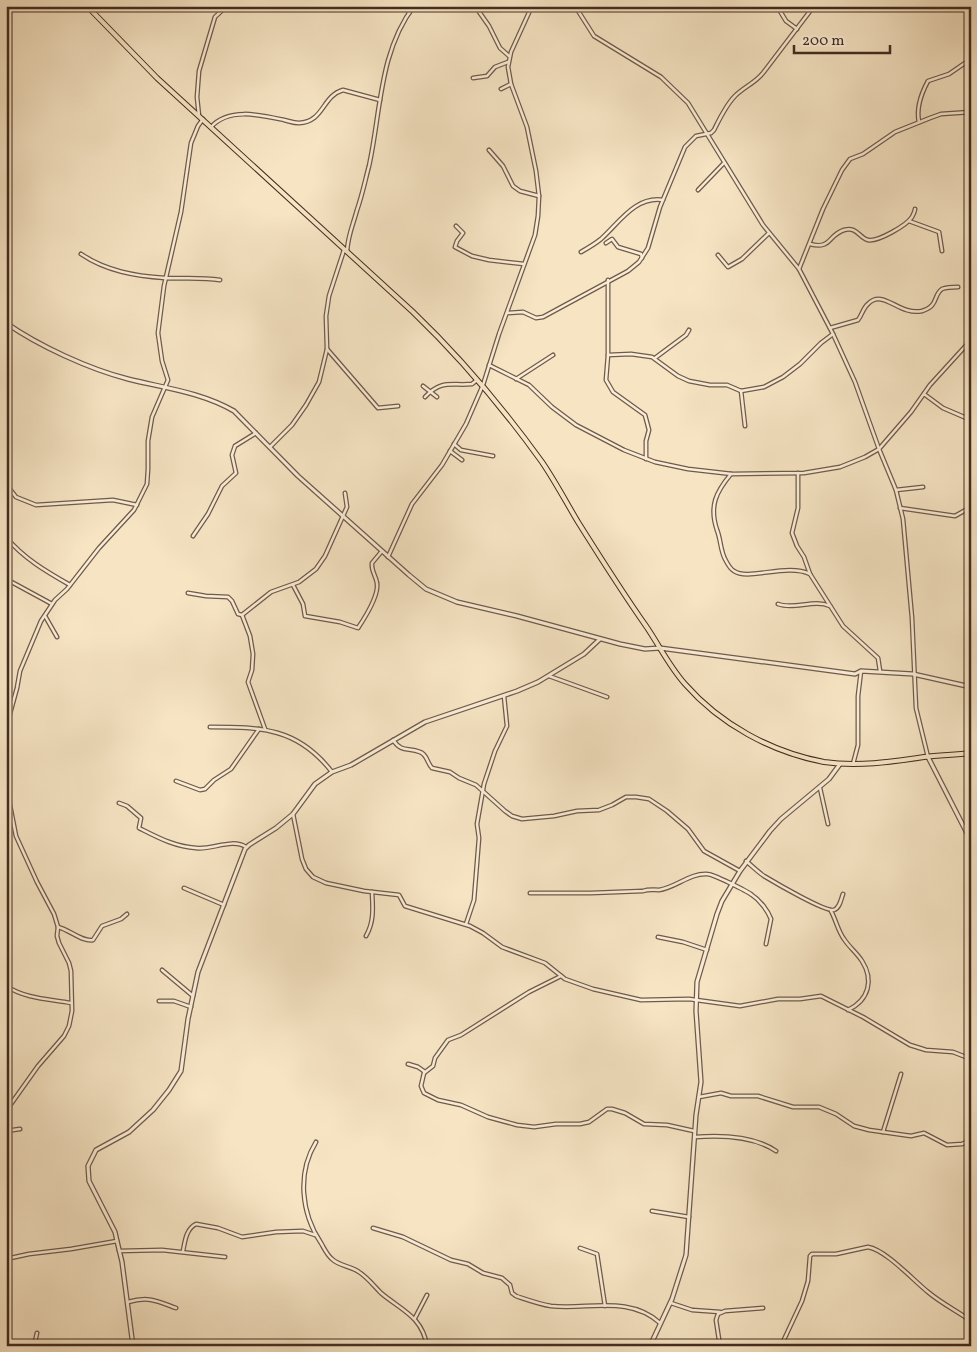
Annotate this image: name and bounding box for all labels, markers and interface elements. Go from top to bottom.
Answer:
scale bar [794,22,891,54]
text: 200 m [802,31,845,52]

